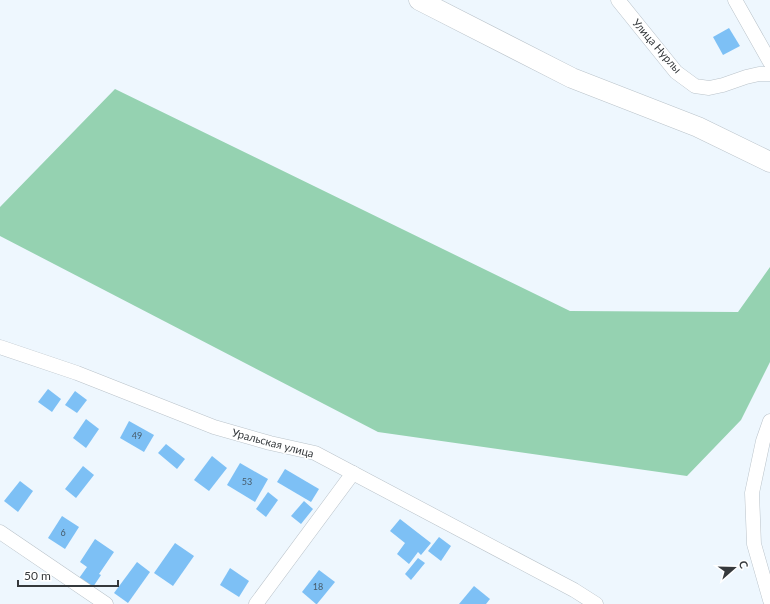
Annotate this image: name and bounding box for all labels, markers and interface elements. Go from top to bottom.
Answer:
street label: Улица Нурлы [630,16,684,75]
street label: Уральская улица [231,425,315,460]
house number: 49 [132,430,142,441]
house number: 53 [242,476,252,487]
house number: 6 [60,527,66,538]
north arrow [714,548,754,588]
text: С [737,559,751,571]
scale bar [18,562,118,588]
text: 50 m [24,568,51,583]
house number: 18 [313,581,323,592]

